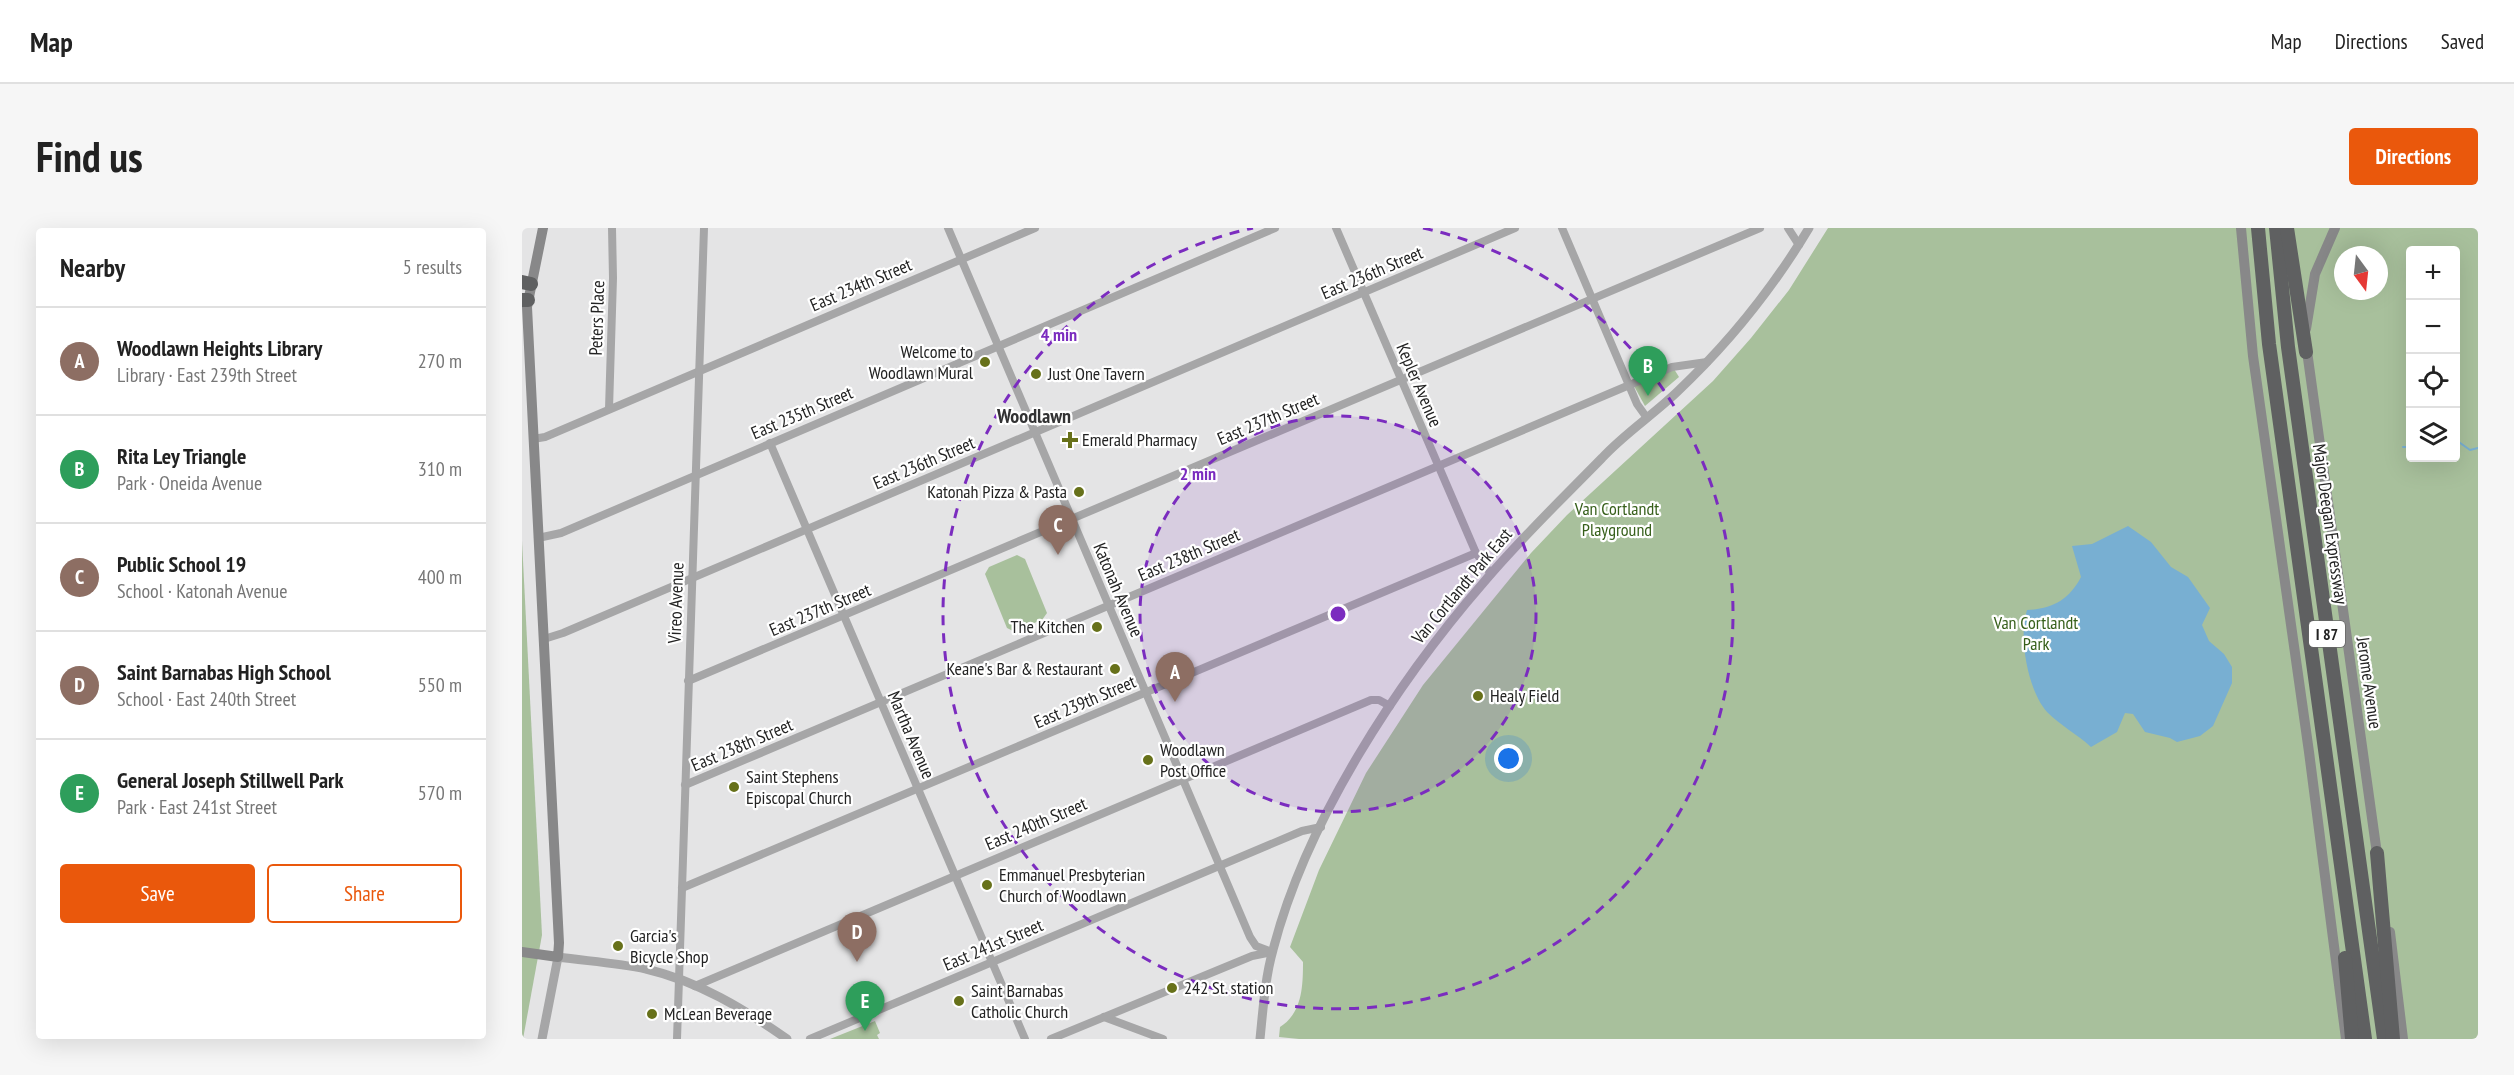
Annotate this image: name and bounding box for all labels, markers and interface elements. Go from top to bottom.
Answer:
text: Map [30,23,73,60]
text: Map [2271,28,2302,55]
text: Directions [2335,28,2408,55]
text: Saved [2441,28,2484,55]
button: Directions [2349,128,2478,185]
text: Find us [36,129,143,184]
street label: East 236th Street [1318,241,1426,304]
north arrow [2334,246,2388,300]
map controls [2406,246,2460,462]
button: + [2406,246,2460,300]
text: Nearby [60,251,125,284]
street label: East 234th Street [807,253,915,316]
text: 5 results [403,254,462,280]
street label: Peters Place [584,280,609,356]
button: − [2406,300,2460,354]
text: 4 min [1041,323,1077,346]
text: Woodlawn Heights Library [117,334,322,362]
street label: Kepler Avenue [1392,339,1447,430]
place label: Welcome to Woodlawn Mural [869,340,974,384]
pin: B [1628,346,1668,396]
text: A [74,348,85,374]
text: 270 m [418,348,462,374]
button: locate [2406,354,2460,408]
marker: Welcome to Woodlawn Mural [978,355,992,369]
text: Library · East 239th Street [117,362,297,388]
place label: Just One Tavern [1047,362,1145,385]
marker: Just One Tavern [1029,367,1043,381]
street label: East 235th Street [748,381,856,444]
street label: East 237th Street [1214,387,1322,450]
district label: Woodlawn [996,403,1071,429]
button: layers [2406,408,2460,462]
place label: Emerald Pharmacy [1082,428,1197,451]
street label: East 236th Street [870,431,978,494]
marker: Emerald Pharmacy [1063,433,1077,447]
text: Rita Ley Triangle [117,442,246,470]
street label: Major Deegan Expressway [2308,442,2353,606]
text: B [75,456,84,482]
text: 310 m [418,456,462,482]
text: 2 min [1180,462,1216,485]
text: Park · Oneida Avenue [117,470,262,496]
place label: Katonah Pizza & Pasta [927,480,1067,503]
marker: Katonah Pizza & Pasta [1072,485,1086,499]
park label: Van Cortlandt Playground [1574,497,1659,541]
pin: C [1038,506,1078,555]
street label: East 238th Street [1135,523,1243,586]
street label: Van Cortlandt Park East [1406,523,1517,649]
street label: Katonah Avenue [1088,539,1149,640]
text: Public School 19 [117,550,246,578]
street label: Vireo Avenue [663,562,688,645]
text: C [75,564,84,590]
text: 400 m [418,564,462,590]
text: School · Katonah Avenue [117,578,287,604]
street label: East 237th Street [766,578,874,641]
centre of rings [1328,604,1348,624]
park label: Van Cortlandt Park [1993,611,2078,655]
place label: The Kitchen [1011,615,1085,638]
marker: The Kitchen [1090,620,1104,634]
road number: I 87 [2309,621,2345,647]
street label: Jerome Avenue [2352,635,2387,730]
pin: A [1156,652,1194,702]
place label: Keane's Bar & Restaurant [946,657,1103,680]
text: Saint Barnabas High School [117,658,331,686]
marker: Keane's Bar & Restaurant [1108,662,1122,676]
street label: East 239th Street [1031,670,1139,733]
text: D [74,672,85,698]
text: 550 m [418,672,462,698]
place label: Healy Field [1490,684,1559,707]
text: School · East 240th Street [117,686,296,712]
street label: Martha Avenue [883,688,940,782]
marker: Healy Field [1471,689,1485,703]
street label: East 238th Street [688,713,796,776]
place label: Woodlawn Post Office [1160,738,1226,782]
your location [1494,744,1523,773]
marker: Woodlawn Post Office [1141,753,1155,767]
place label: Saint Stephens Episcopal Church [746,765,852,809]
text: General Joseph Stillwell Park [117,766,344,794]
text: E [75,780,84,806]
text: 570 m [418,780,462,806]
marker: Saint Stephens Episcopal Church [727,780,741,794]
street label: East 240th Street [982,792,1090,855]
text: Park · East 241st Street [117,794,277,820]
place label: Emmanuel Presbyterian Church of Woodlawn [999,863,1145,907]
button: Save [60,864,255,923]
button: Share [267,864,462,923]
marker: Emmanuel Presbyterian Church of Woodlawn [980,878,994,892]
pin: D [838,912,876,962]
street label: East 241st Street [939,913,1046,976]
place label: Garcia's Bicycle Shop [630,924,709,968]
marker: Garcia's Bicycle Shop [611,939,625,953]
place label: 242 St. station [1184,976,1273,999]
place label: Saint Barnabas Catholic Church [971,979,1068,1023]
marker: 242 St. station [1165,981,1179,995]
pin: E [846,982,884,1031]
marker: Saint Barnabas Catholic Church [952,994,966,1008]
place label: McLean Beverage [664,1002,772,1025]
marker: McLean Beverage [645,1007,659,1021]

